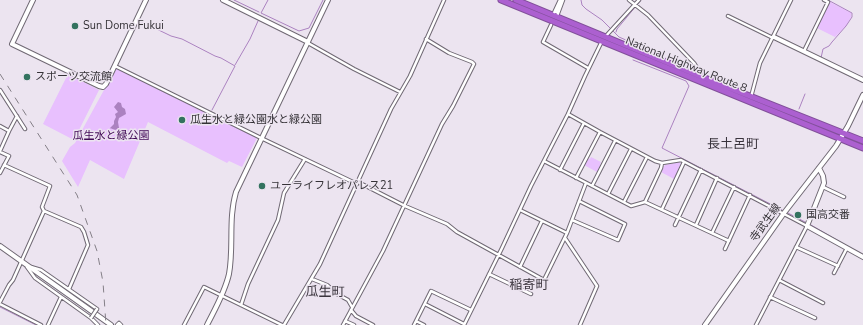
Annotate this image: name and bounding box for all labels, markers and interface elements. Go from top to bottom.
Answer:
place label: Sun Dome Fukui [83,19,164,33]
marker: Sun Dome Fukui [70,21,80,31]
street label: National Highway Route 8 [623,34,749,96]
place label: スポーツ交流館 [35,70,112,84]
marker: スポーツ交流館 [22,72,32,82]
place label: 瓜生水と緑公園水と緑公園 [190,113,322,127]
marker: 瓜生水と緑公園水と緑公園 [177,115,187,125]
park label: 瓜生水と緑公園 [73,129,149,143]
district label: 長土呂町 [707,137,759,153]
place label: ユーライフレオパレス21 [270,179,393,193]
marker: ユーライフレオパレス21 [257,181,267,191]
street label: 寺武生線 [748,201,784,245]
place label: 国高交番 [806,208,850,222]
marker: 国高交番 [793,210,803,220]
district label: 稲寄町 [510,278,548,294]
district label: 瓜生町 [306,285,344,301]

